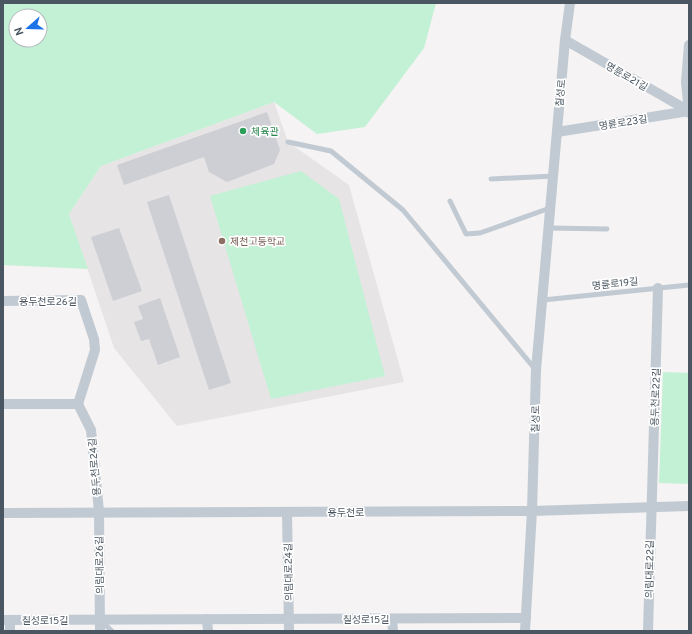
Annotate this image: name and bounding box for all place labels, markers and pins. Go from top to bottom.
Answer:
marker: 체육관 [238,126,248,136]
place label: 체육관 [251,126,279,139]
marker: 제천고등학교 [217,236,227,246]
place label: 제천고등학교 [230,236,285,249]

